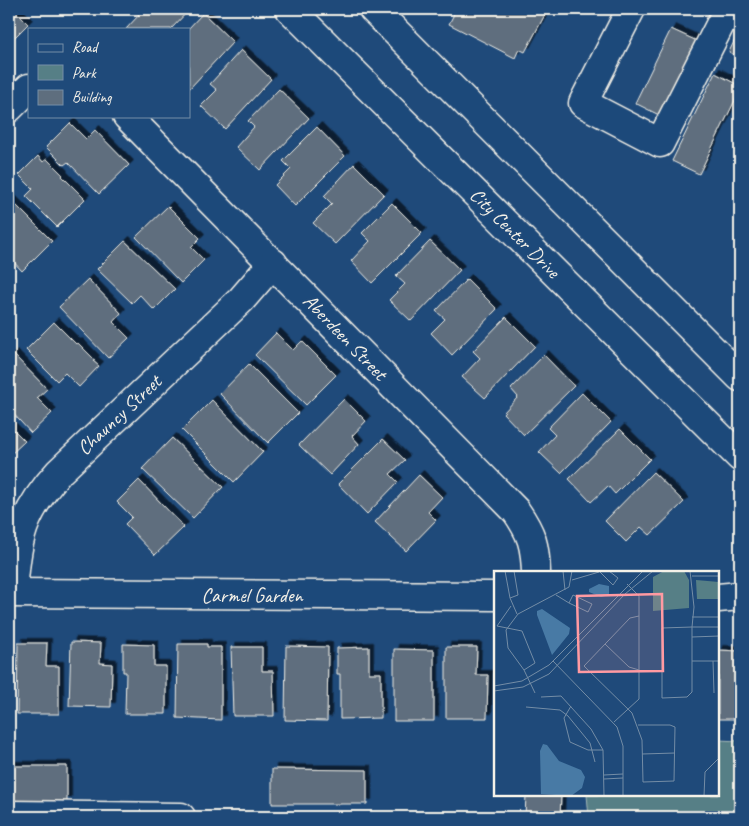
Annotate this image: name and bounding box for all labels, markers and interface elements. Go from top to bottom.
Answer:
legend [28,28,190,118]
text: Road [72,38,99,57]
text: Park [72,64,97,83]
text: Building [72,88,112,107]
street label: City Center Drive [465,183,566,284]
street label: Aberdeen Street [298,289,394,387]
street label: Chauncy Street [72,368,168,460]
inset map [494,571,719,796]
street label: Carmel Garden [202,583,303,608]

